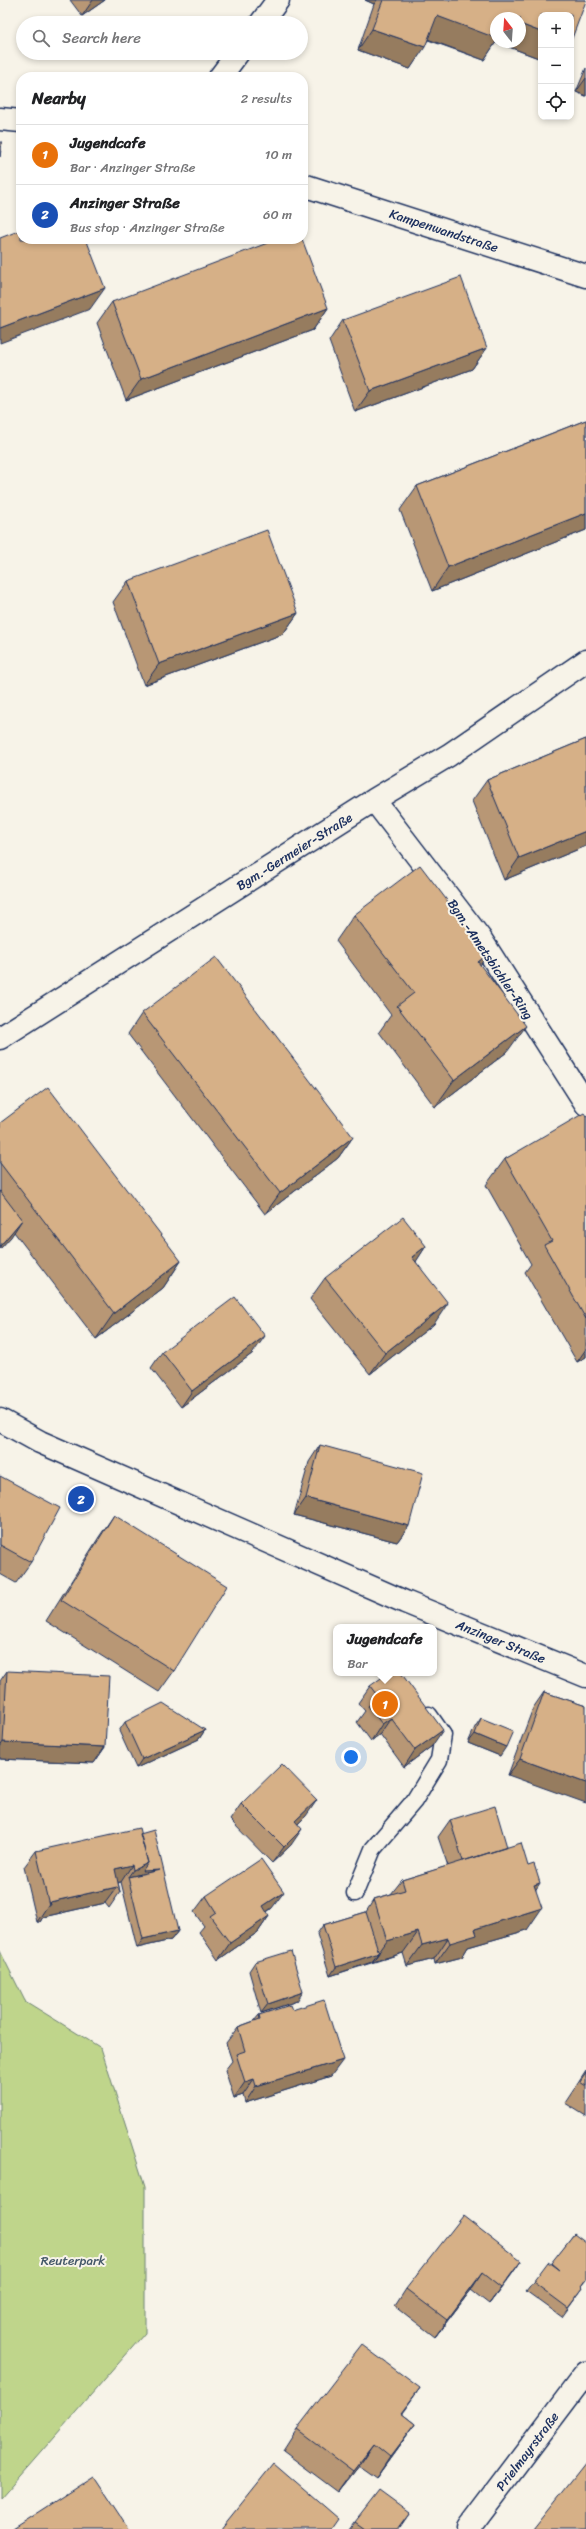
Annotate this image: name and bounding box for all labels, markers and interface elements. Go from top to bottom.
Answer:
north arrow [490,12,526,48]
map controls [538,12,574,120]
button: + [538,12,574,48]
search box [16,16,308,60]
text: Search here [62,25,141,51]
icon: search [30,27,52,49]
button: − [538,48,574,84]
text: Nearby [32,83,86,113]
button: locate [538,84,574,120]
text: 2 results [241,87,292,110]
text: Jugendcafe [70,130,146,156]
text: 1 [42,143,48,166]
text: 10 m [265,143,292,166]
text: Bar · Anzinger Straße [70,156,196,179]
text: Anzinger Straße [70,190,180,216]
street label: Kampenwandstraße [386,202,502,259]
text: 2 [41,203,49,226]
text: 60 m [263,203,292,226]
text: Bus stop · Anzinger Straße [70,216,225,239]
street label: Bgm.-Germeier-Straße [232,806,357,897]
street label: Bgm.-Ametsbichler-Ring [441,894,540,1025]
pin: 2 [68,1484,94,1514]
street label: Anzinger Straße [451,1613,550,1670]
popup [333,1624,437,1676]
text: Jugendcafe [347,1626,423,1652]
text: Bar [347,1652,367,1675]
pin: 1 [372,1689,398,1719]
your location [341,1747,361,1767]
park label: Reuterpark [41,2249,105,2272]
street label: Prielmayrstraße [490,2406,565,2496]

